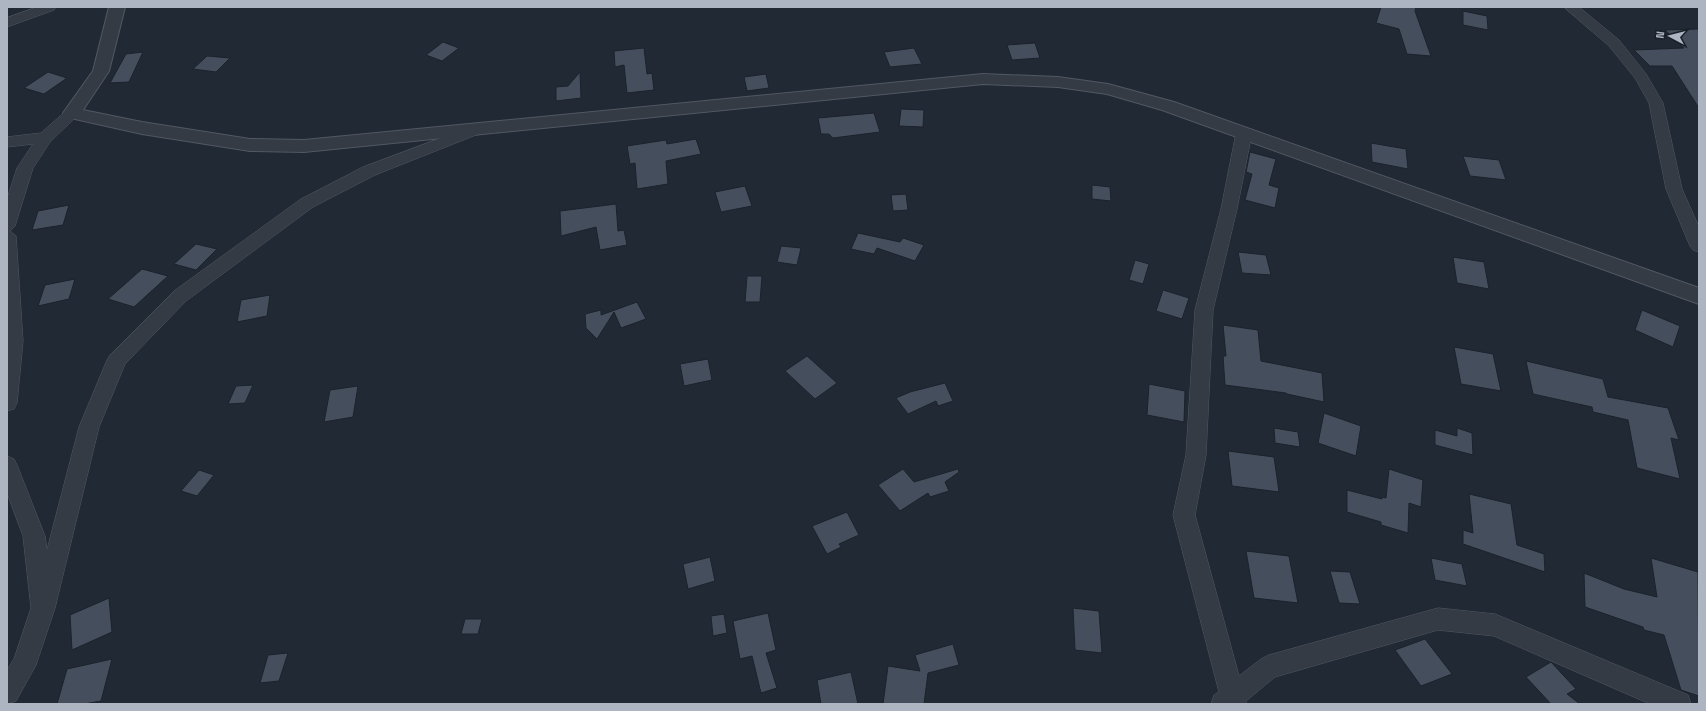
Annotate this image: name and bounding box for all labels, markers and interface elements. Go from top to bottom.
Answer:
north arrow [1650,16,1690,56]
text: N [1653,30,1667,39]

